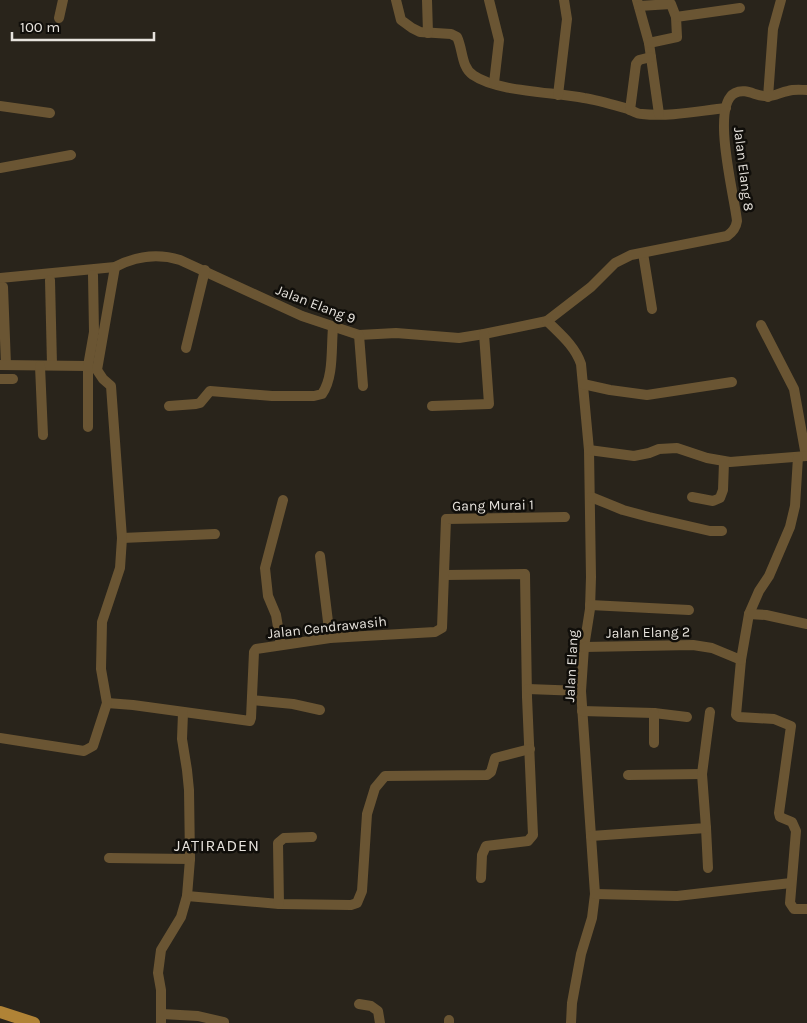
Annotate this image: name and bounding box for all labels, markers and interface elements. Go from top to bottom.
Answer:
scale bar [12,10,155,42]
text: 100 m [20,18,60,36]
street label: Jalan Elang 8 [730,126,757,212]
street label: Jalan Elang 9 [274,281,358,327]
street label: Gang Murai 1 [452,496,534,515]
street label: Jalan Cendrawasih [267,613,388,642]
street label: Jalan Elang 2 [606,623,690,642]
street label: Jalan Elang [561,629,582,703]
district label: JATIRADEN [174,836,260,855]

